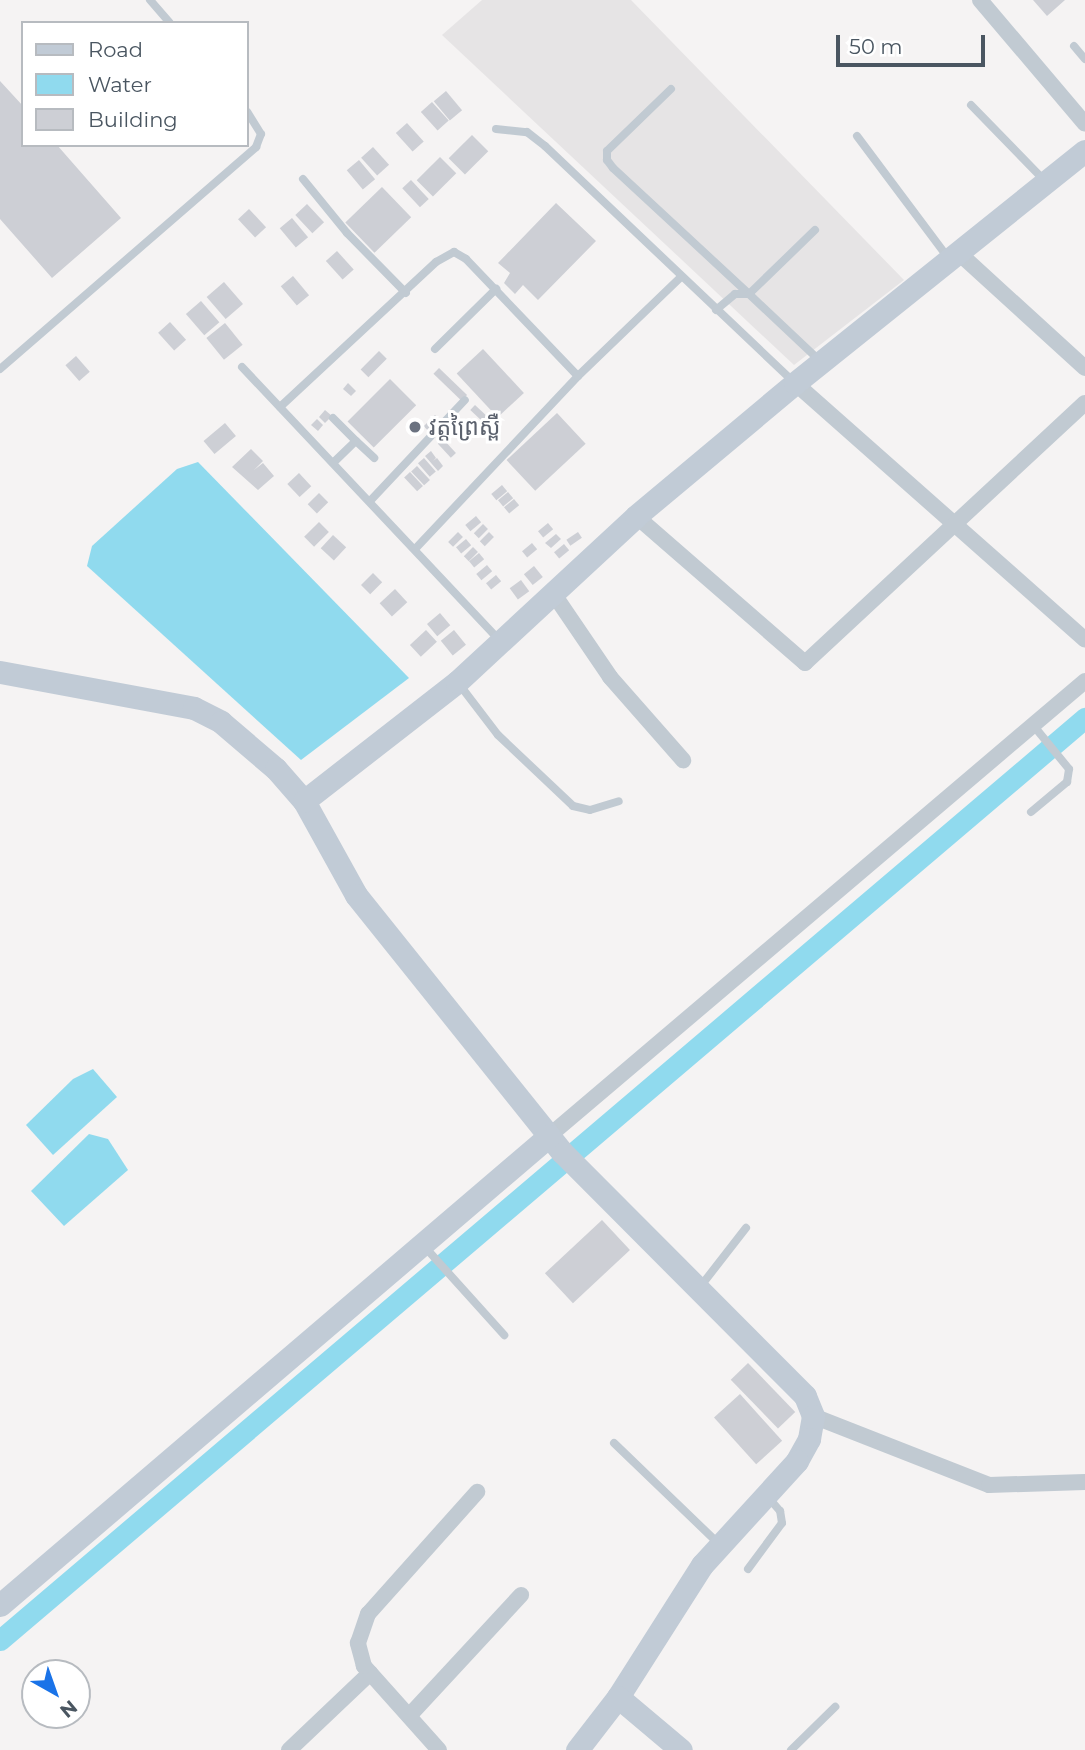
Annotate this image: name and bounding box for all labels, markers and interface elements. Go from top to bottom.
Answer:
legend [21,21,248,147]
scale bar [840,21,989,65]
text: 50 m [849,34,903,59]
text: Road [88,37,143,62]
text: Water [88,72,152,97]
text: Building [88,107,178,132]
place label: វត្តព្រៃស្ពឺ [429,413,500,441]
marker: វត្តព្រៃស្ពឺ [407,419,423,435]
north arrow [21,1659,91,1729]
text: N [55,1695,82,1723]

